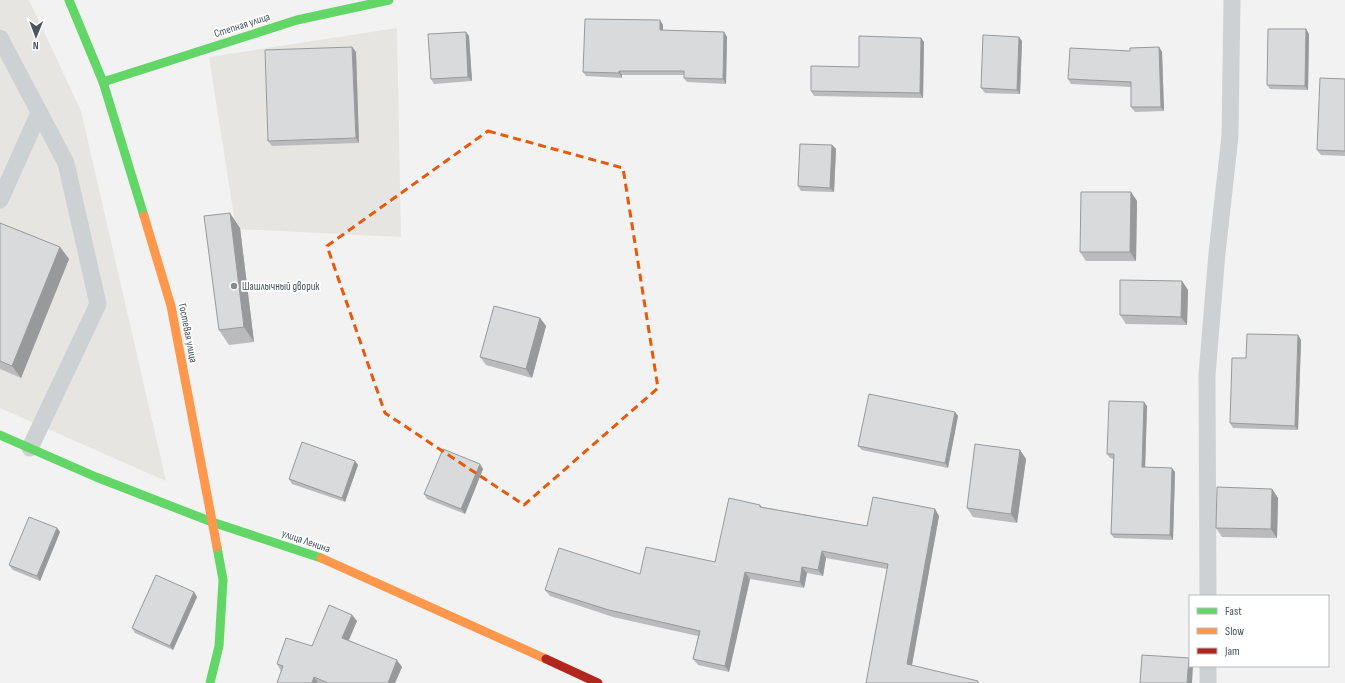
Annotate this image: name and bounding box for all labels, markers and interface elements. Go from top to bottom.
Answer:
street label: Степная улица [212,10,272,40]
north arrow [16,16,56,56]
text: N [33,39,39,52]
place label: Шашлычный дворик [242,280,320,293]
marker: Шашлычный дворик [229,281,239,291]
street label: Гостевая улица [176,302,200,364]
street label: улица Ленина [280,527,332,555]
legend [1189,595,1329,667]
text: Fast [1225,604,1242,619]
text: Slow [1225,624,1244,639]
text: Jam [1224,644,1240,659]

